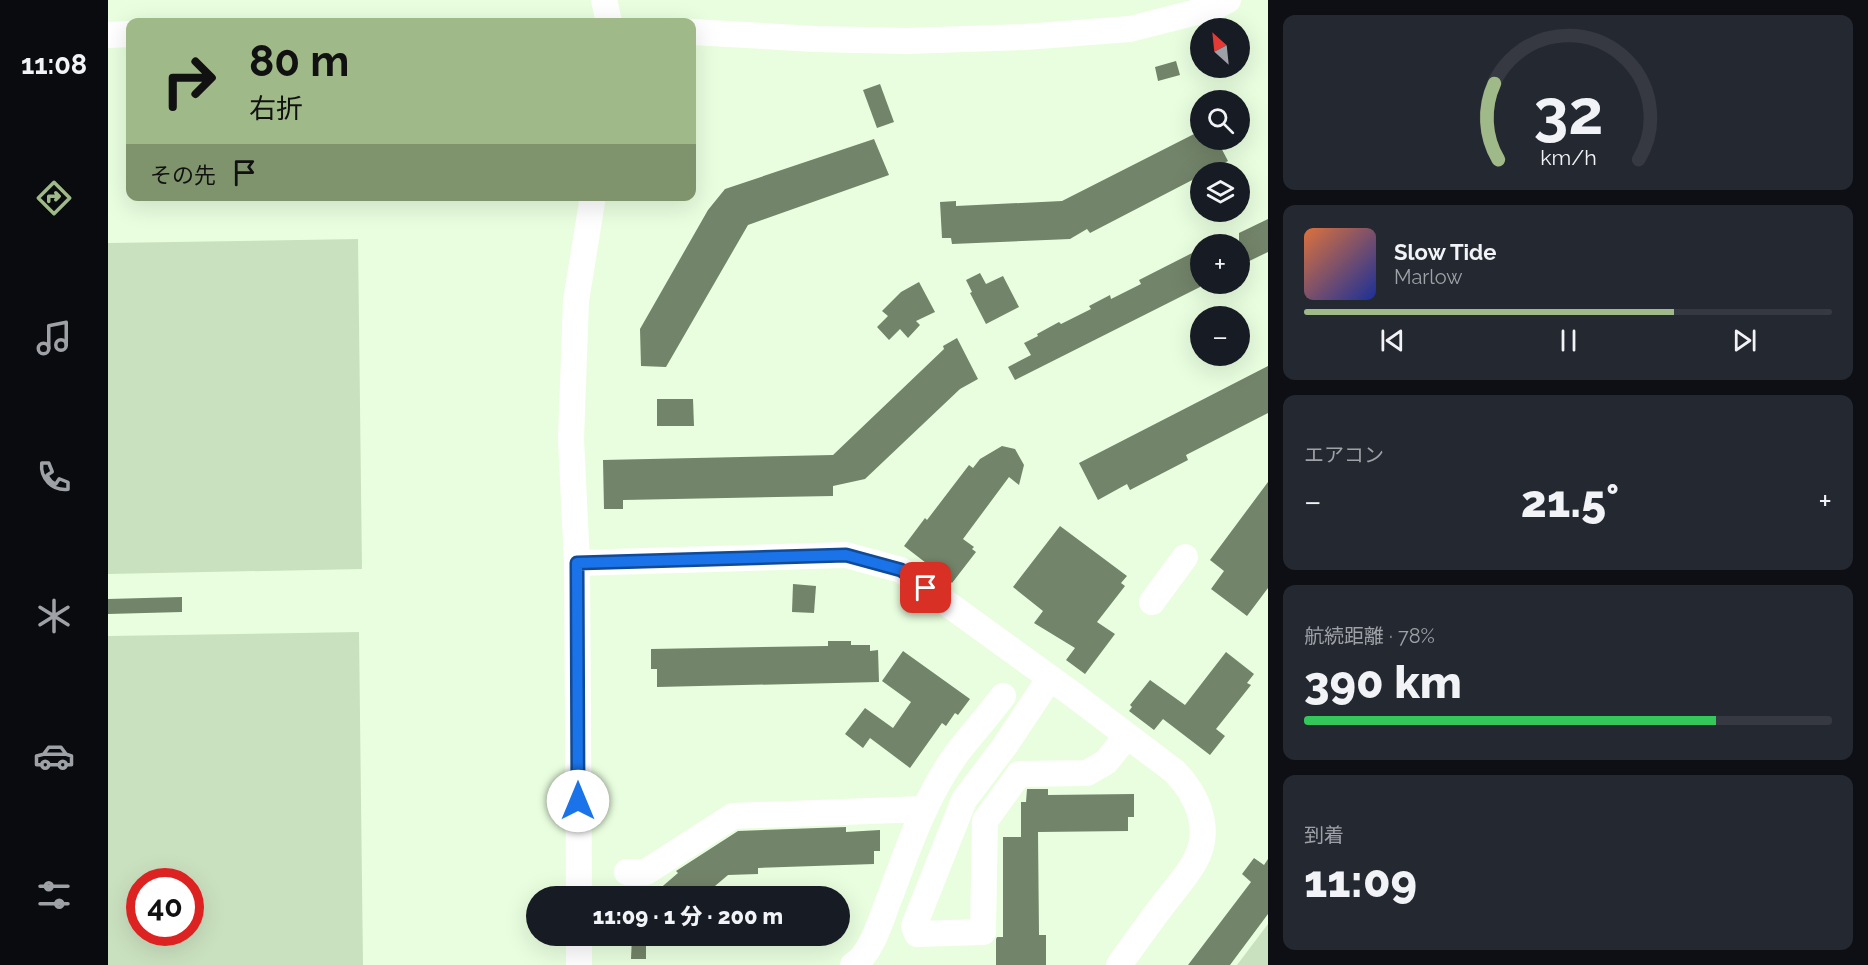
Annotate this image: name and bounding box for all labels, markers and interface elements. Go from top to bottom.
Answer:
north arrow [1190,18,1250,78]
map controls [1190,18,1250,366]
text: 80 m [249,37,349,86]
icon: right [150,42,228,120]
text: 11:08 [21,49,87,80]
text: 32 [1533,75,1603,149]
button: search [1190,90,1250,150]
text: 右折 [249,93,303,124]
text: km/h [1540,145,1596,170]
icon: arrive [228,156,261,189]
text: その先 [150,162,216,188]
button: layers [1190,162,1250,222]
icon: directions [33,177,75,219]
button: + [1190,234,1250,294]
text: Slow Tide [1394,239,1496,265]
text: Marlow [1394,265,1463,289]
button: − [1190,306,1250,366]
icon: music [33,317,75,359]
icon: previous [1376,324,1409,357]
icon: pause [1552,324,1585,357]
icon: next [1728,324,1761,357]
text: エアコン [1304,443,1384,467]
icon: phone [33,456,75,498]
text: 21.5° [1521,475,1619,528]
text: − [1304,482,1322,521]
text: + [1818,482,1832,521]
pin [900,562,951,613]
icon: arrive [909,571,942,604]
icon: climate [33,595,75,637]
text: 航続距離 · 78% [1304,624,1435,648]
text: 390 km [1304,656,1462,709]
icon: car [33,735,75,777]
position arrow [546,769,610,833]
text: 到着 [1304,823,1344,847]
text: 11:09 [1304,855,1417,908]
speed limit sign: 40 [126,868,204,946]
icon: filters [33,874,75,916]
text: 11:09 · 1 分 · 200 m [593,903,783,929]

